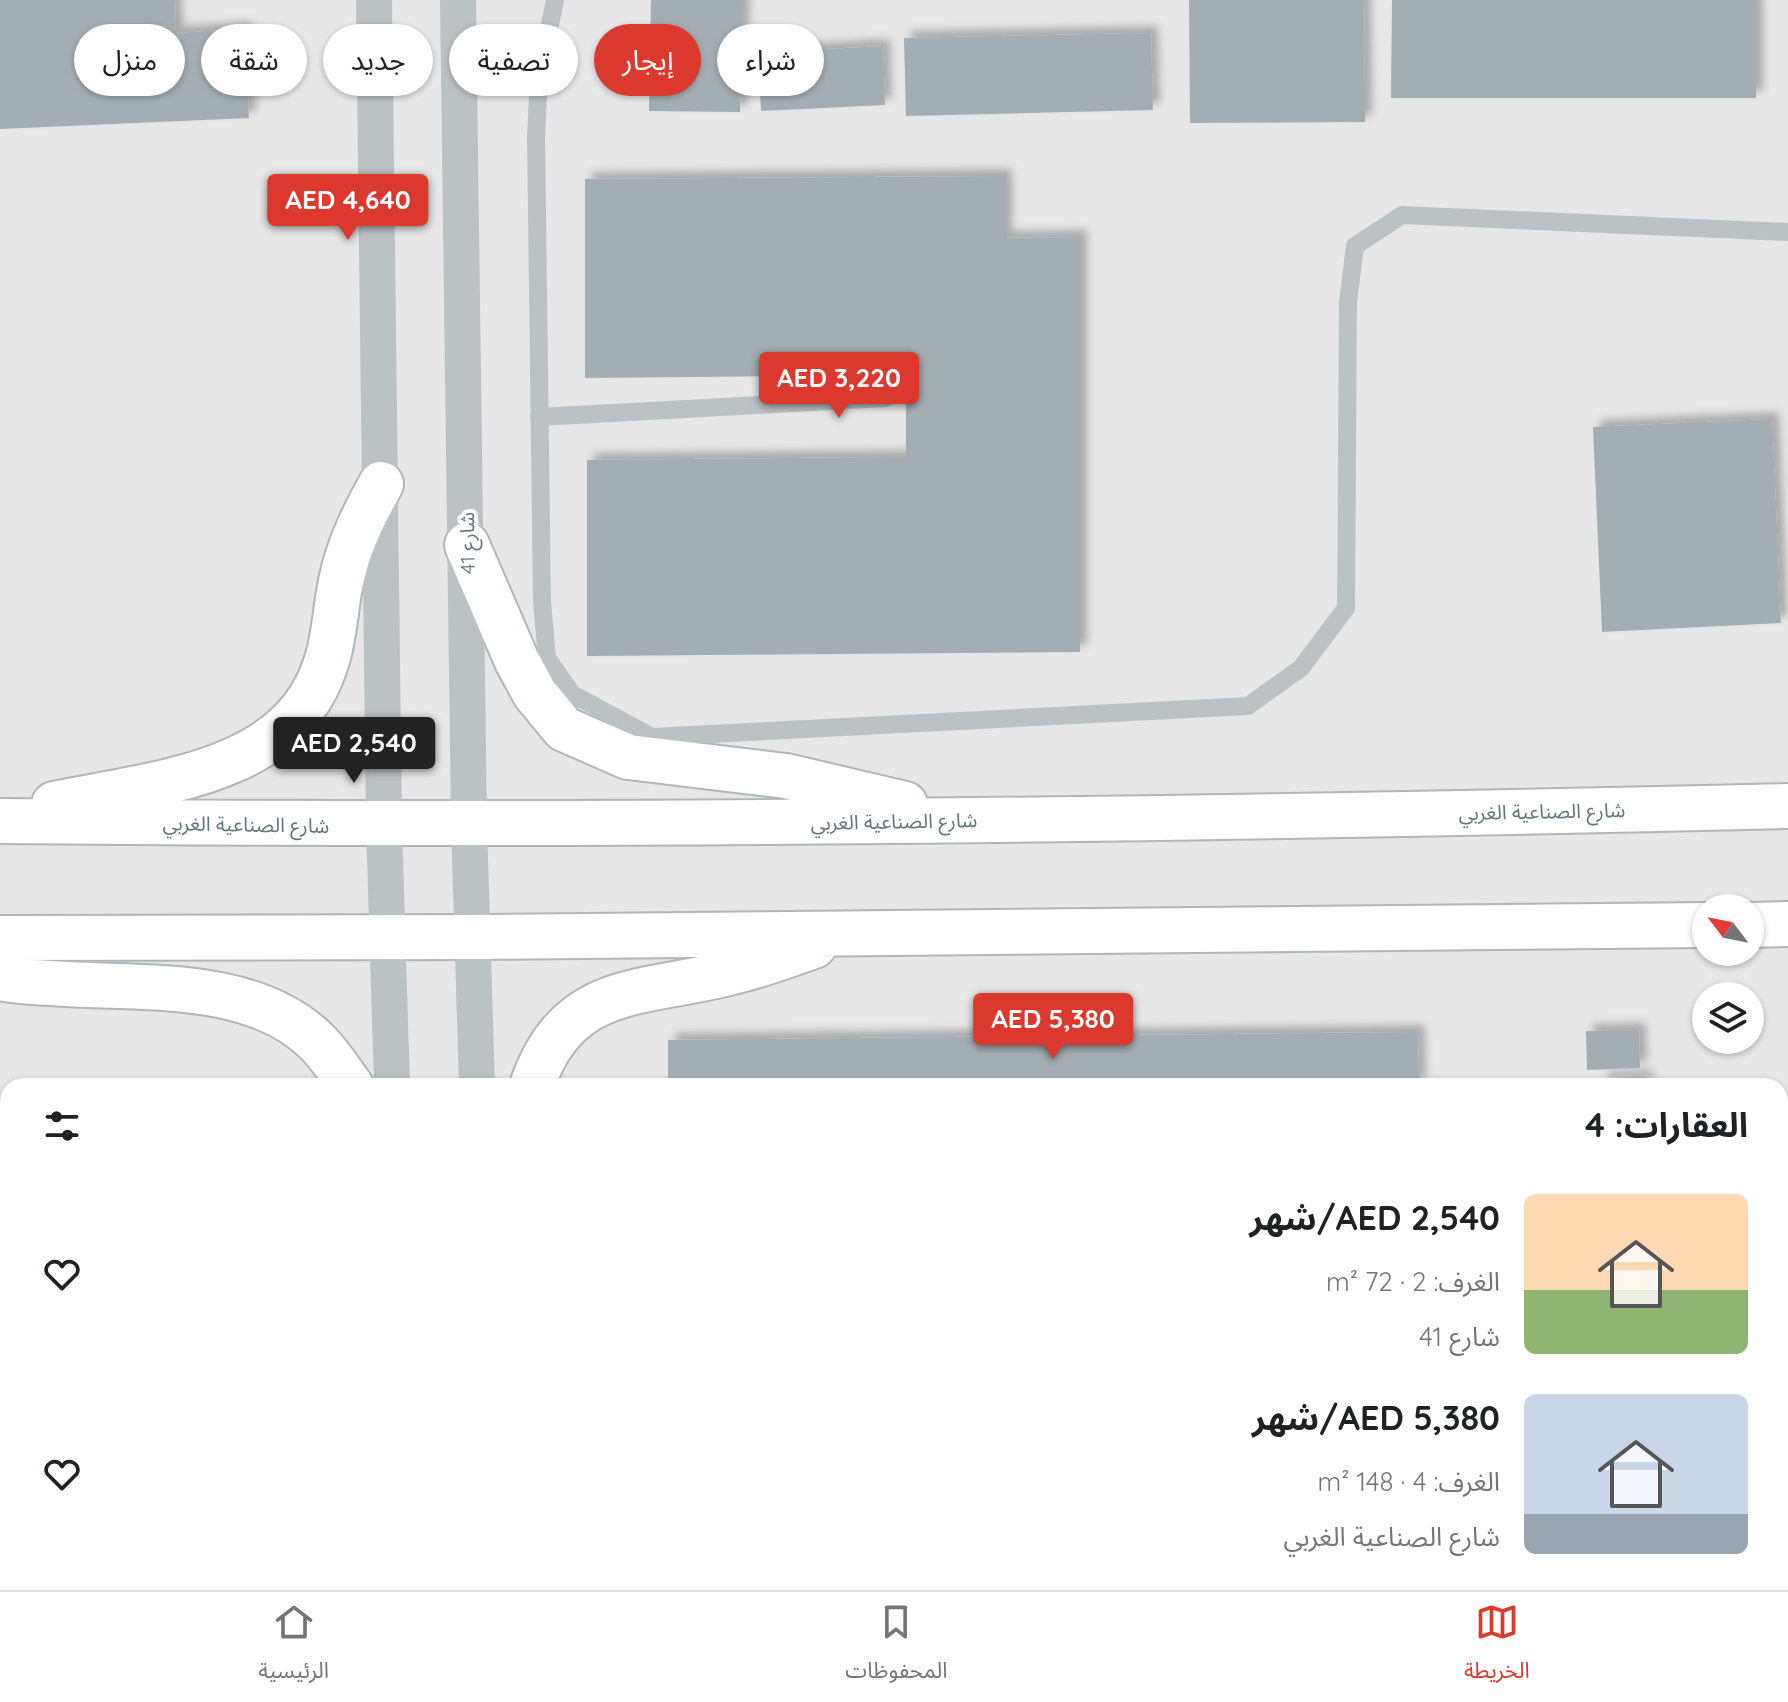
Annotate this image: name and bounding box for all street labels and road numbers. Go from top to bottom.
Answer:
street label: شارع 41 [454,512,483,574]
street label: شارع الصناعية الغربي [1459,797,1626,829]
street label: شارع الصناعية الغربي [811,807,978,839]
street label: شارع الصناعية الغربي [162,810,329,842]

